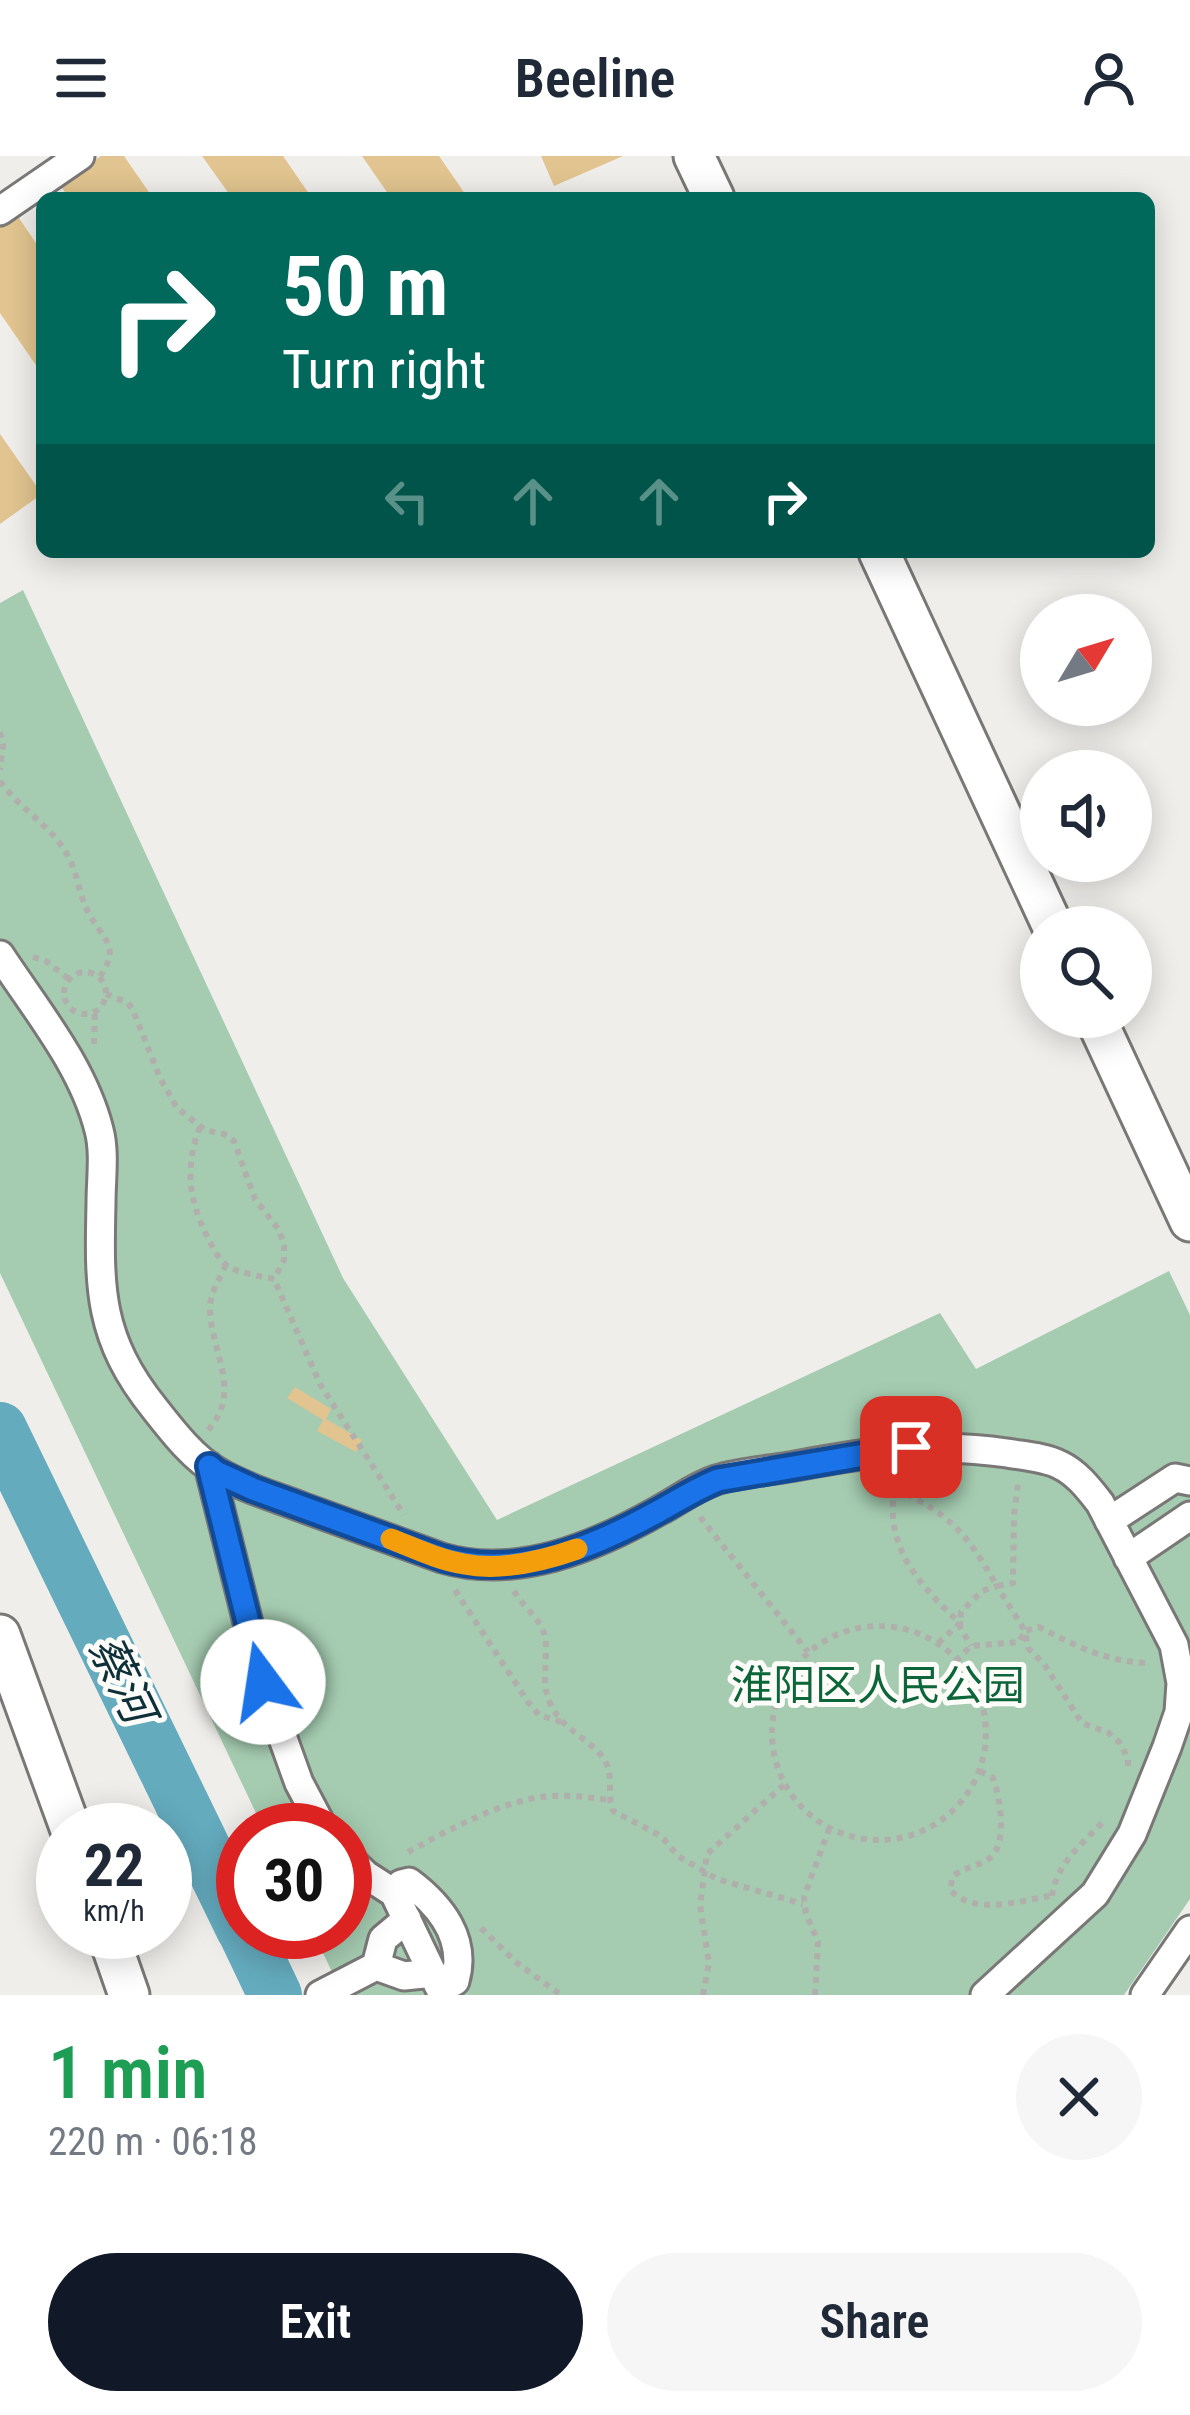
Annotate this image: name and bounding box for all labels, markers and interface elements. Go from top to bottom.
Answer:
icon: menu [48,45,114,111]
icon: person [1076,45,1142,111]
text: Beeline [515,47,675,110]
text: 50 m [282,237,449,336]
icon: right [84,240,240,396]
text: Turn right [282,338,486,401]
icon: left [374,468,440,534]
icon: ahead [500,468,566,534]
icon: ahead [626,468,692,534]
icon: right [752,468,818,534]
north arrow [1020,594,1152,726]
map controls [1020,594,1152,1038]
button: sound [1020,750,1152,882]
button: search [1020,906,1152,1038]
pin [860,1396,962,1498]
icon: arrive [878,1414,944,1480]
position arrow [200,1619,326,1745]
water label: 蔡河 [78,1627,169,1738]
park label: 淮阳区人民公园 [731,1661,1025,1710]
speed limit sign: 30 [216,1803,372,1959]
text: 22 [84,1830,144,1901]
text: km/h [83,1893,145,1928]
text: 1 min [48,2031,207,2116]
button: close [1016,2034,1142,2160]
text: 220 m · 06:18 [48,2119,258,2165]
button: Exit [48,2253,583,2391]
button: Share [607,2253,1142,2391]

